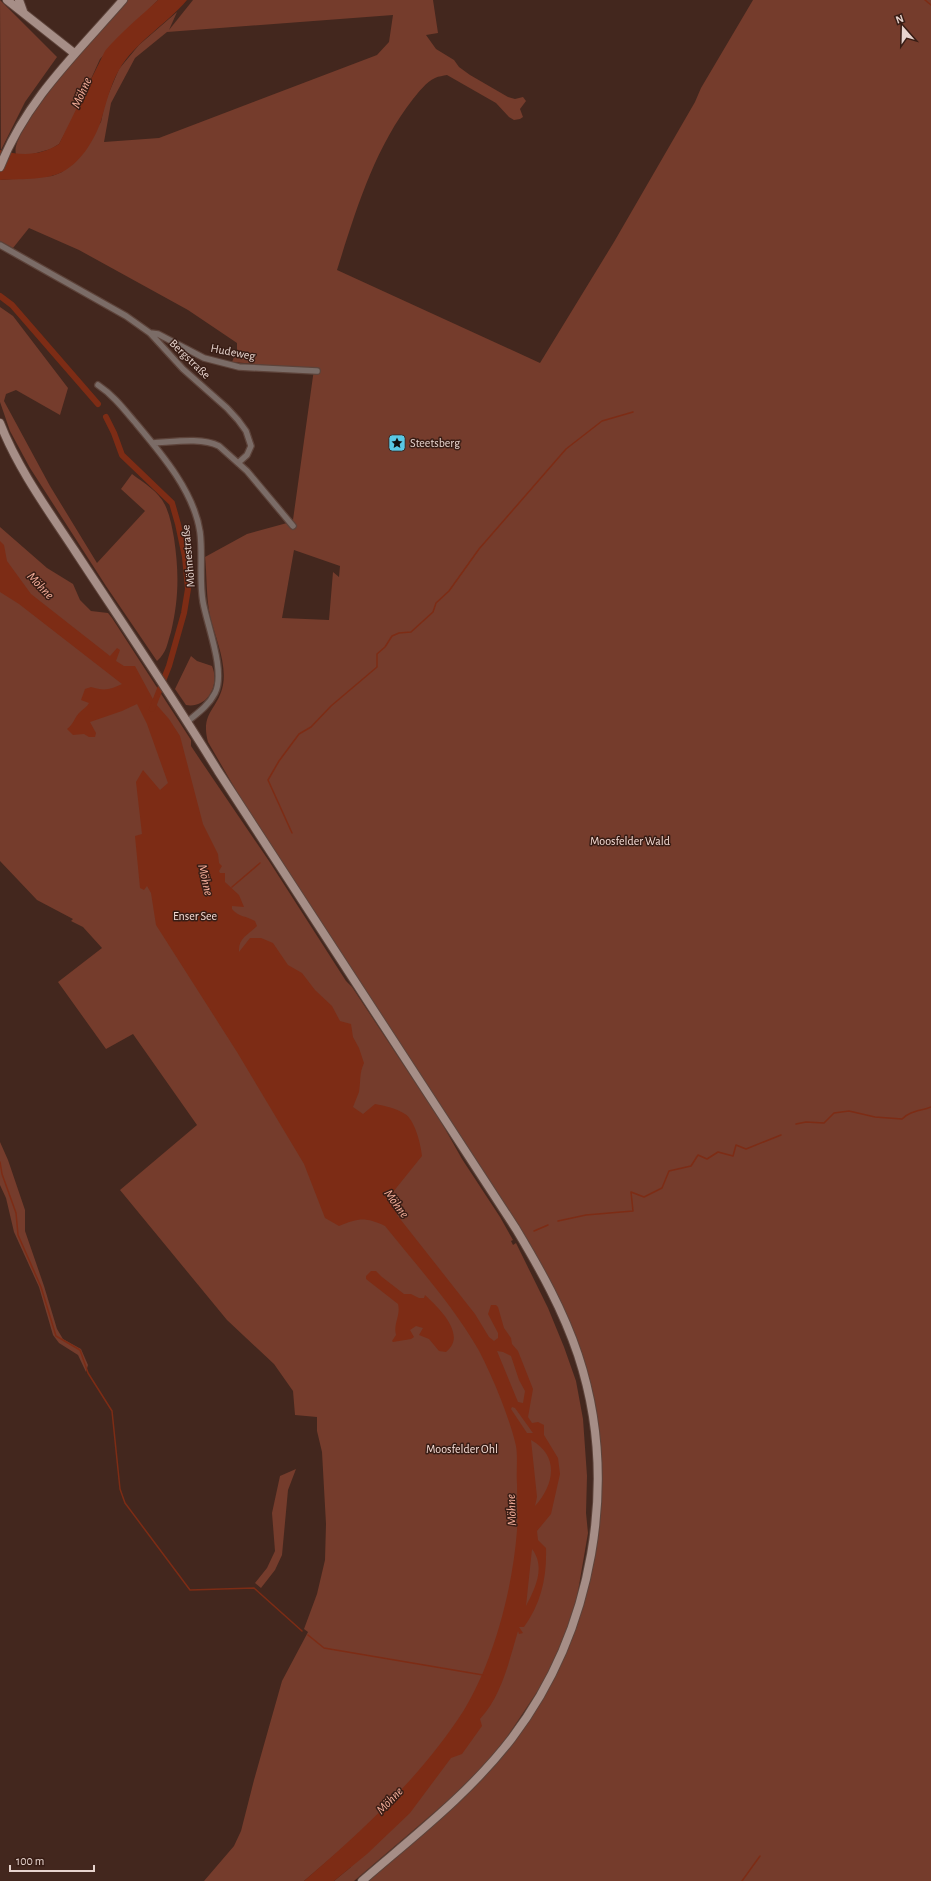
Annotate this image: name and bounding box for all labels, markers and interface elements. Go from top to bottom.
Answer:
north arrow [883,8,923,48]
text: N [894,13,905,26]
water label: Möhne [70,76,94,110]
street label: Bergstraße [167,337,213,381]
street label: Hudeweg [210,342,256,362]
place icon: Steetsberg [387,433,407,453]
place label: Steetsberg [410,437,460,449]
street label: Möhnestraße [179,524,197,588]
water label: Möhne [24,570,56,602]
park label: Moosfelder Wald [590,835,670,847]
water label: Möhne [195,863,215,897]
park label: Enser See [173,910,217,922]
water label: Möhne [381,1187,411,1221]
park label: Moosfelder Ohl [426,1443,498,1455]
water label: Möhne [505,1494,519,1526]
water label: Möhne [374,1785,406,1817]
scale bar [10,1847,94,1873]
text: 100 m [16,1855,44,1867]

